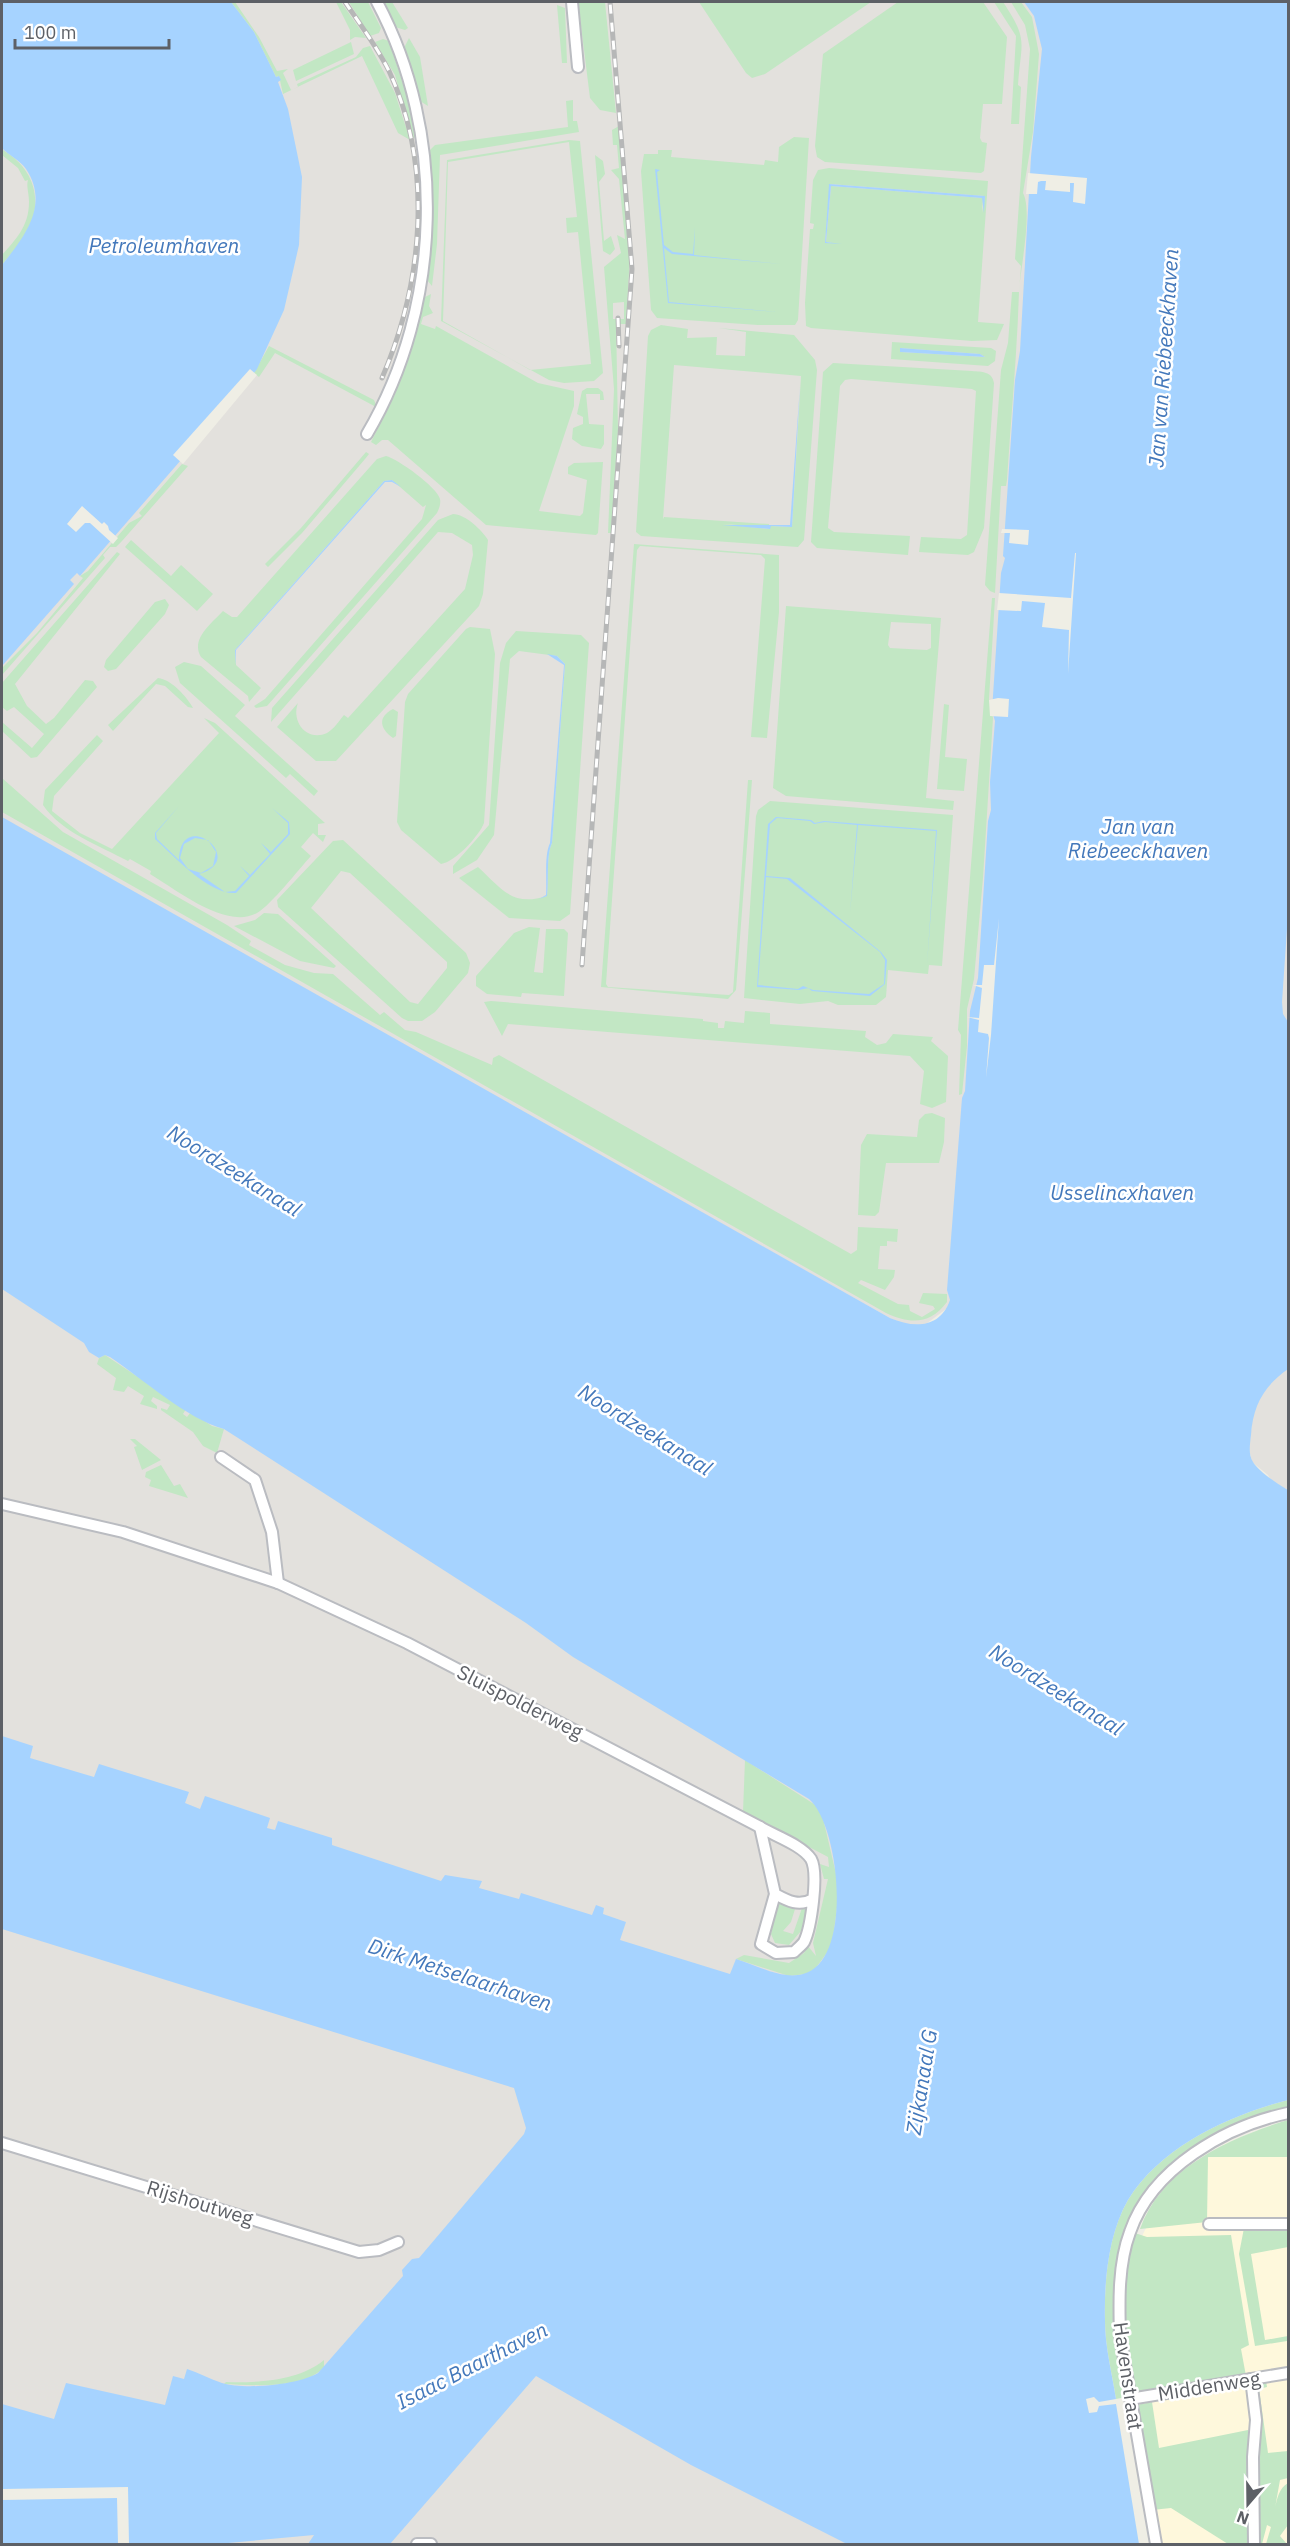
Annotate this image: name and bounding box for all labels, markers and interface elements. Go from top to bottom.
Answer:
scale bar [15,12,170,50]
text: 100 m [24,21,76,44]
water label: Petroleumhaven [89,231,239,259]
water label: Jan van Riebeeckhaven [1141,248,1185,468]
water label: Jan van Riebeeckhaven [1068,812,1208,864]
water label: Noordzeekanaal [162,1118,307,1223]
water label: Usselincxhaven [1050,1178,1194,1206]
water label: Noordzeekanaal [573,1377,718,1482]
water label: Noordzeekanaal [984,1637,1129,1742]
street label: Sluispolderweg [453,1658,588,1745]
water label: Dirk Metselaarhaven [365,1931,556,2017]
water label: Zijkanaal G [899,2027,943,2137]
street label: Rijshoutweg [143,2173,257,2232]
water label: Isaac Baarthaven [391,2315,552,2415]
street label: Havenstraat [1108,2320,1149,2432]
street label: Middenweg [1156,2364,1263,2407]
north arrow [1218,2474,1278,2534]
text: N [1234,2507,1252,2529]

